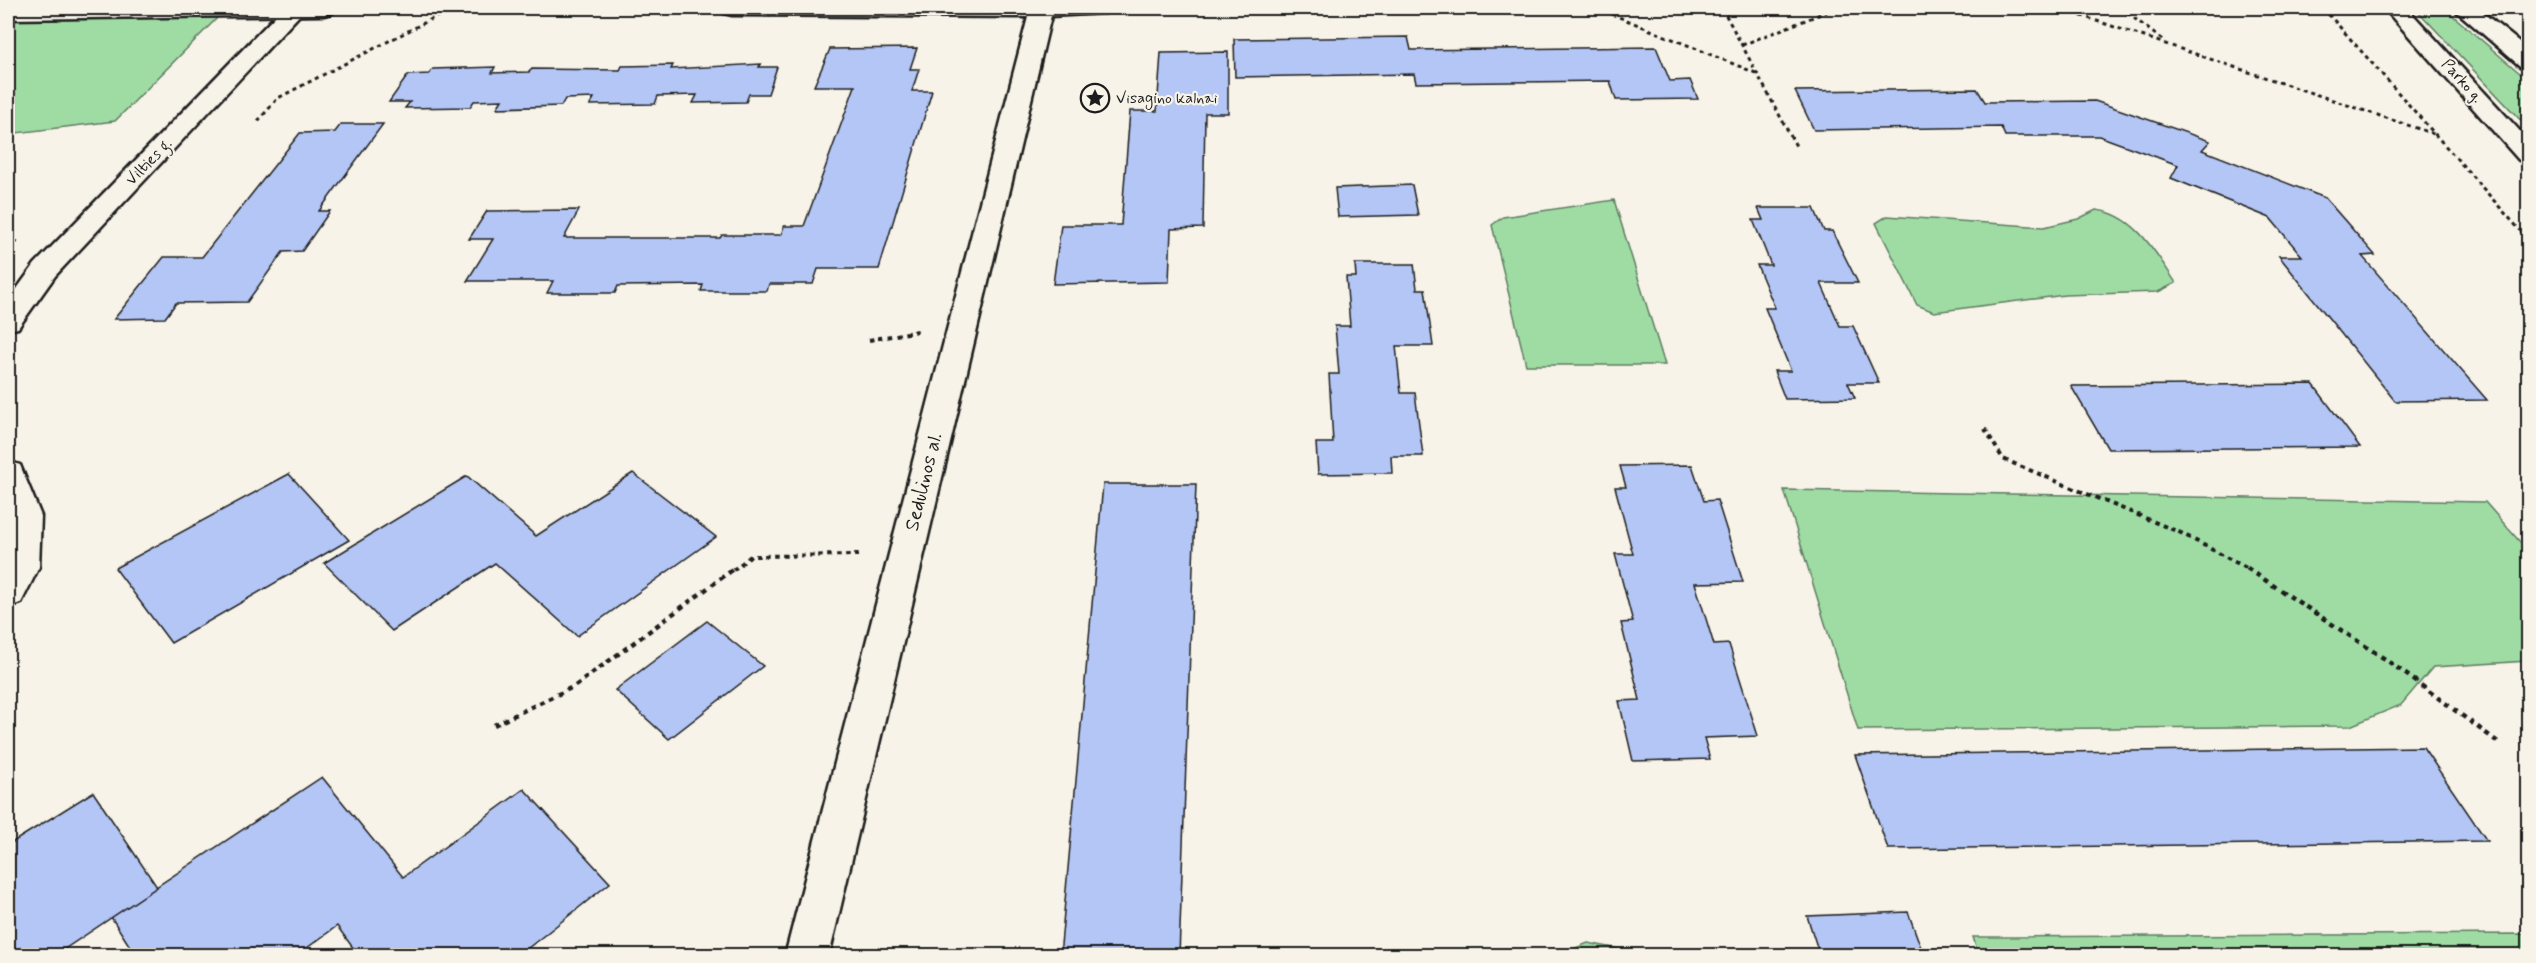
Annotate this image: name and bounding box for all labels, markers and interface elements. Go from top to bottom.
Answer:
street label: Parko g. [2437,54,2487,108]
place icon: Visagino kalnai [1079,82,1111,114]
place label: Visagino kalnai [1116,88,1218,110]
street label: Vilties g. [121,134,178,191]
street label: Sedulinos al. [899,430,949,534]

